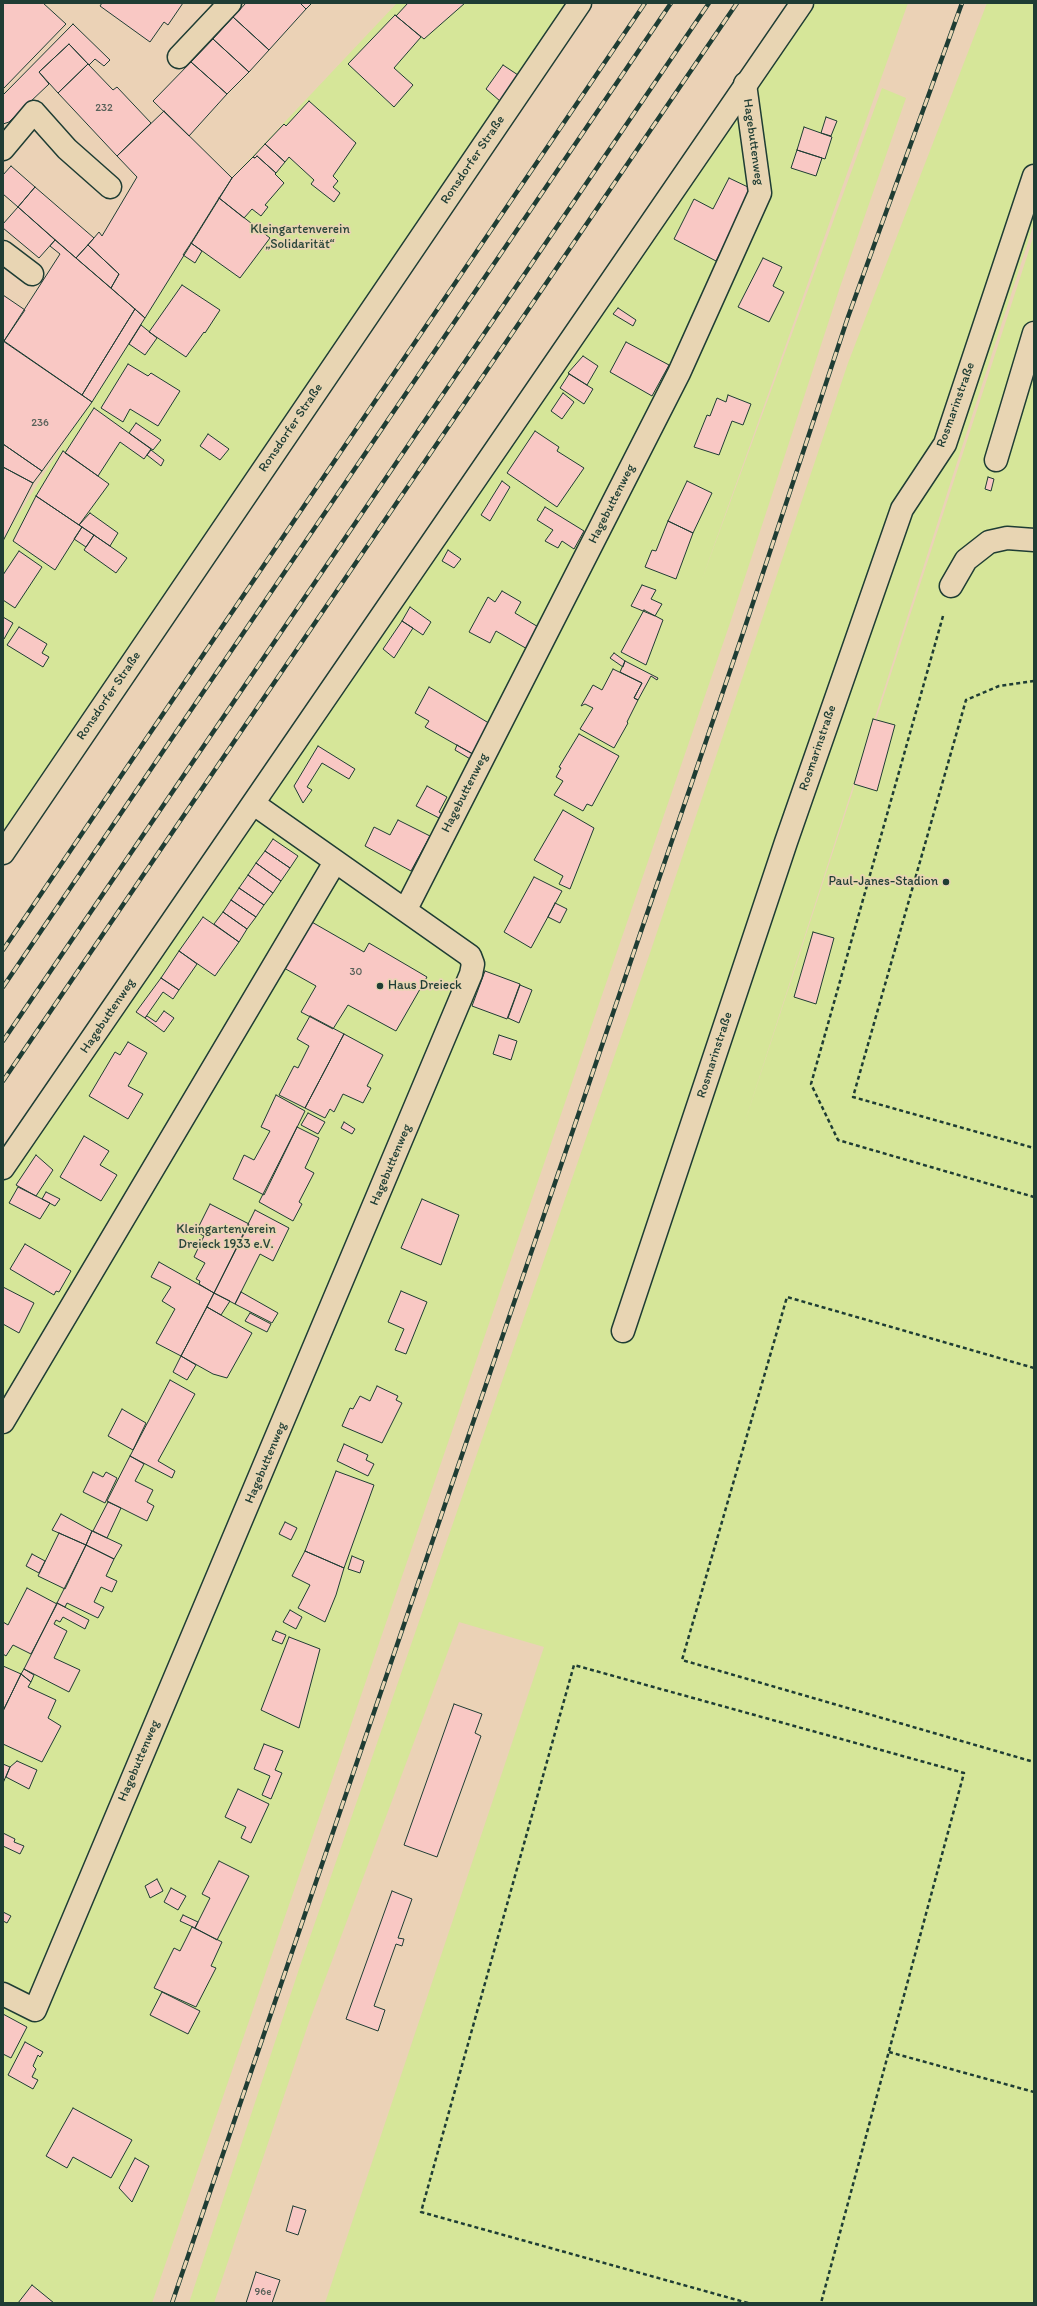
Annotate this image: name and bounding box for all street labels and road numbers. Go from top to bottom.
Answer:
street label: Hagebuttenweg [739,98,767,186]
street label: Ronsdorfer Straße [438,113,508,207]
street label: Rosmarinstraße [933,360,979,450]
street label: Ronsdorfer Straße [256,381,326,475]
street label: Hagebuttenweg [585,462,639,546]
street label: Ronsdorfer Straße [74,649,144,743]
street label: Rosmarinstraße [796,703,840,793]
street label: Hagebuttenweg [438,751,492,835]
street label: Hagebuttenweg [77,976,139,1056]
street label: Rosmarinstraße [694,1010,736,1100]
street label: Hagebuttenweg [367,1122,415,1208]
street label: Hagebuttenweg [242,1420,290,1506]
street label: Hagebuttenweg [115,1718,163,1804]

